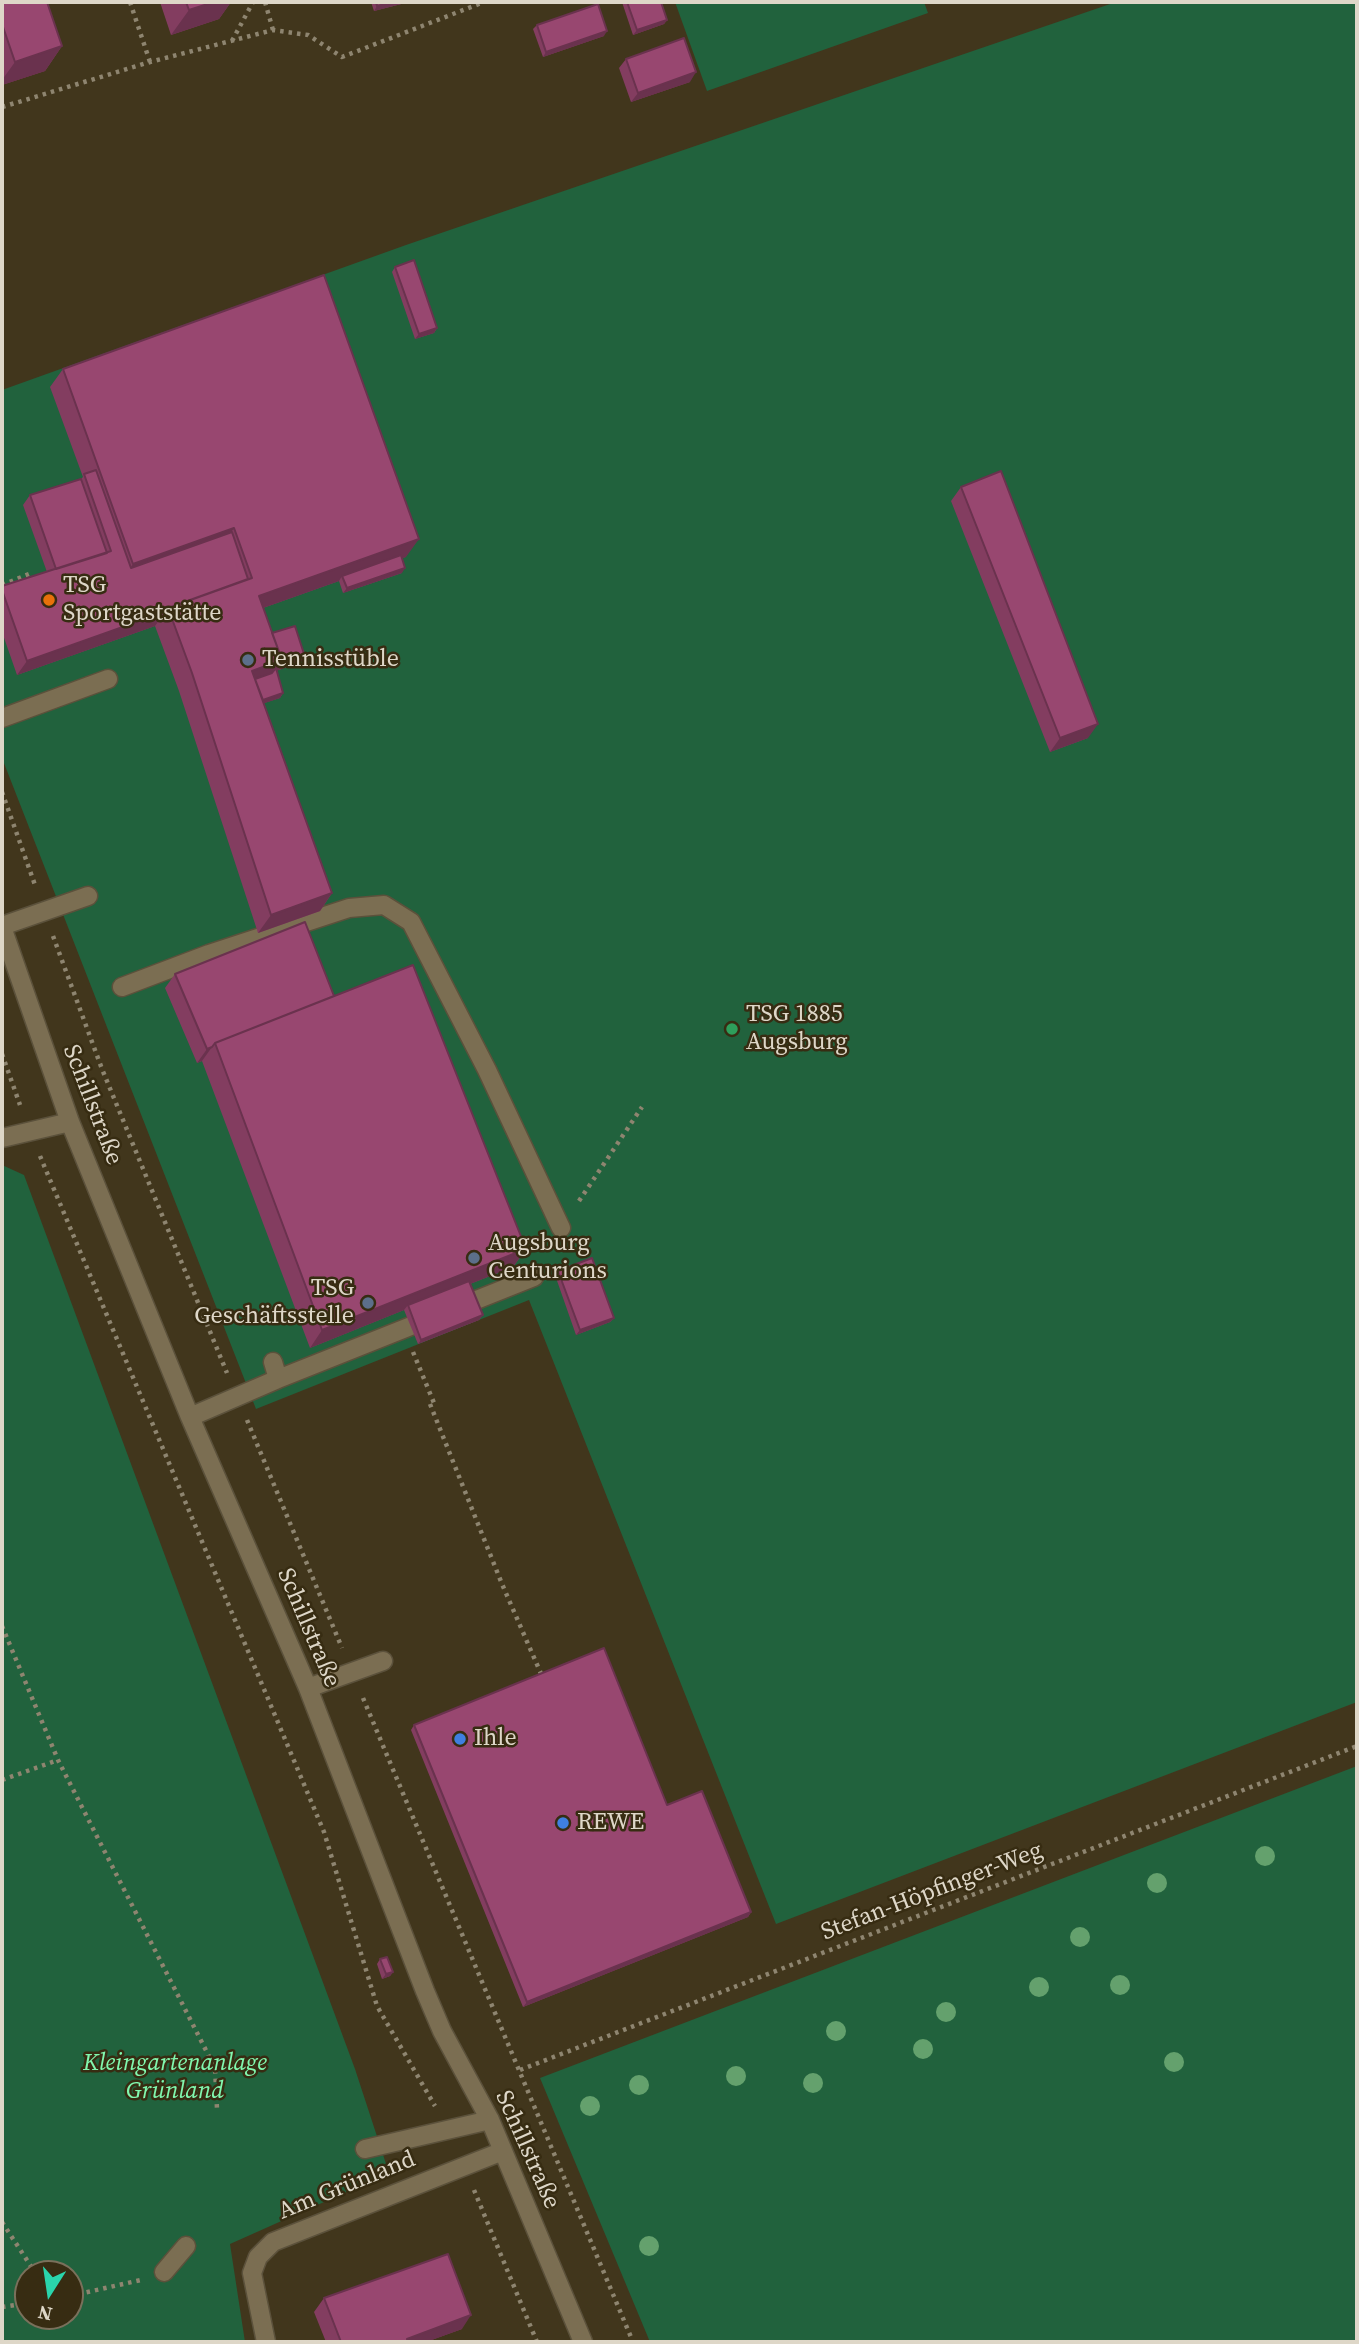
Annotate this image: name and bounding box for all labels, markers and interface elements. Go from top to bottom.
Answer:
place label: TSG Sportgaststätte [63,572,221,628]
marker: TSG Sportgaststätte [41,592,57,608]
place label: Tennisstüble [262,646,399,674]
marker: Tennisstüble [240,652,256,668]
place label: TSG 1885 Augsburg [746,1001,848,1057]
marker: TSG 1885 Augsburg [724,1021,740,1037]
street label: Schillstraße [56,1041,128,1169]
place label: Augsburg Centurions [488,1230,607,1286]
marker: Augsburg Centurions [466,1250,482,1266]
place label: TSG Geschäftsstelle [194,1275,354,1331]
marker: TSG Geschäftsstelle [360,1295,376,1311]
street label: Schillstraße [270,1564,346,1692]
place label: Ihle [474,1725,517,1753]
marker: Ihle [452,1731,468,1747]
place label: REWE [577,1809,644,1837]
marker: REWE [555,1815,571,1831]
street label: Stefan-Höpfinger-Weg [817,1836,1047,1948]
park label: Kleingartenanlage Grünland [83,2050,267,2106]
street label: Schillstraße [488,2086,566,2214]
street label: Am Grünland [274,2145,420,2227]
north arrow [14,2260,84,2330]
text: N [36,2299,55,2328]

